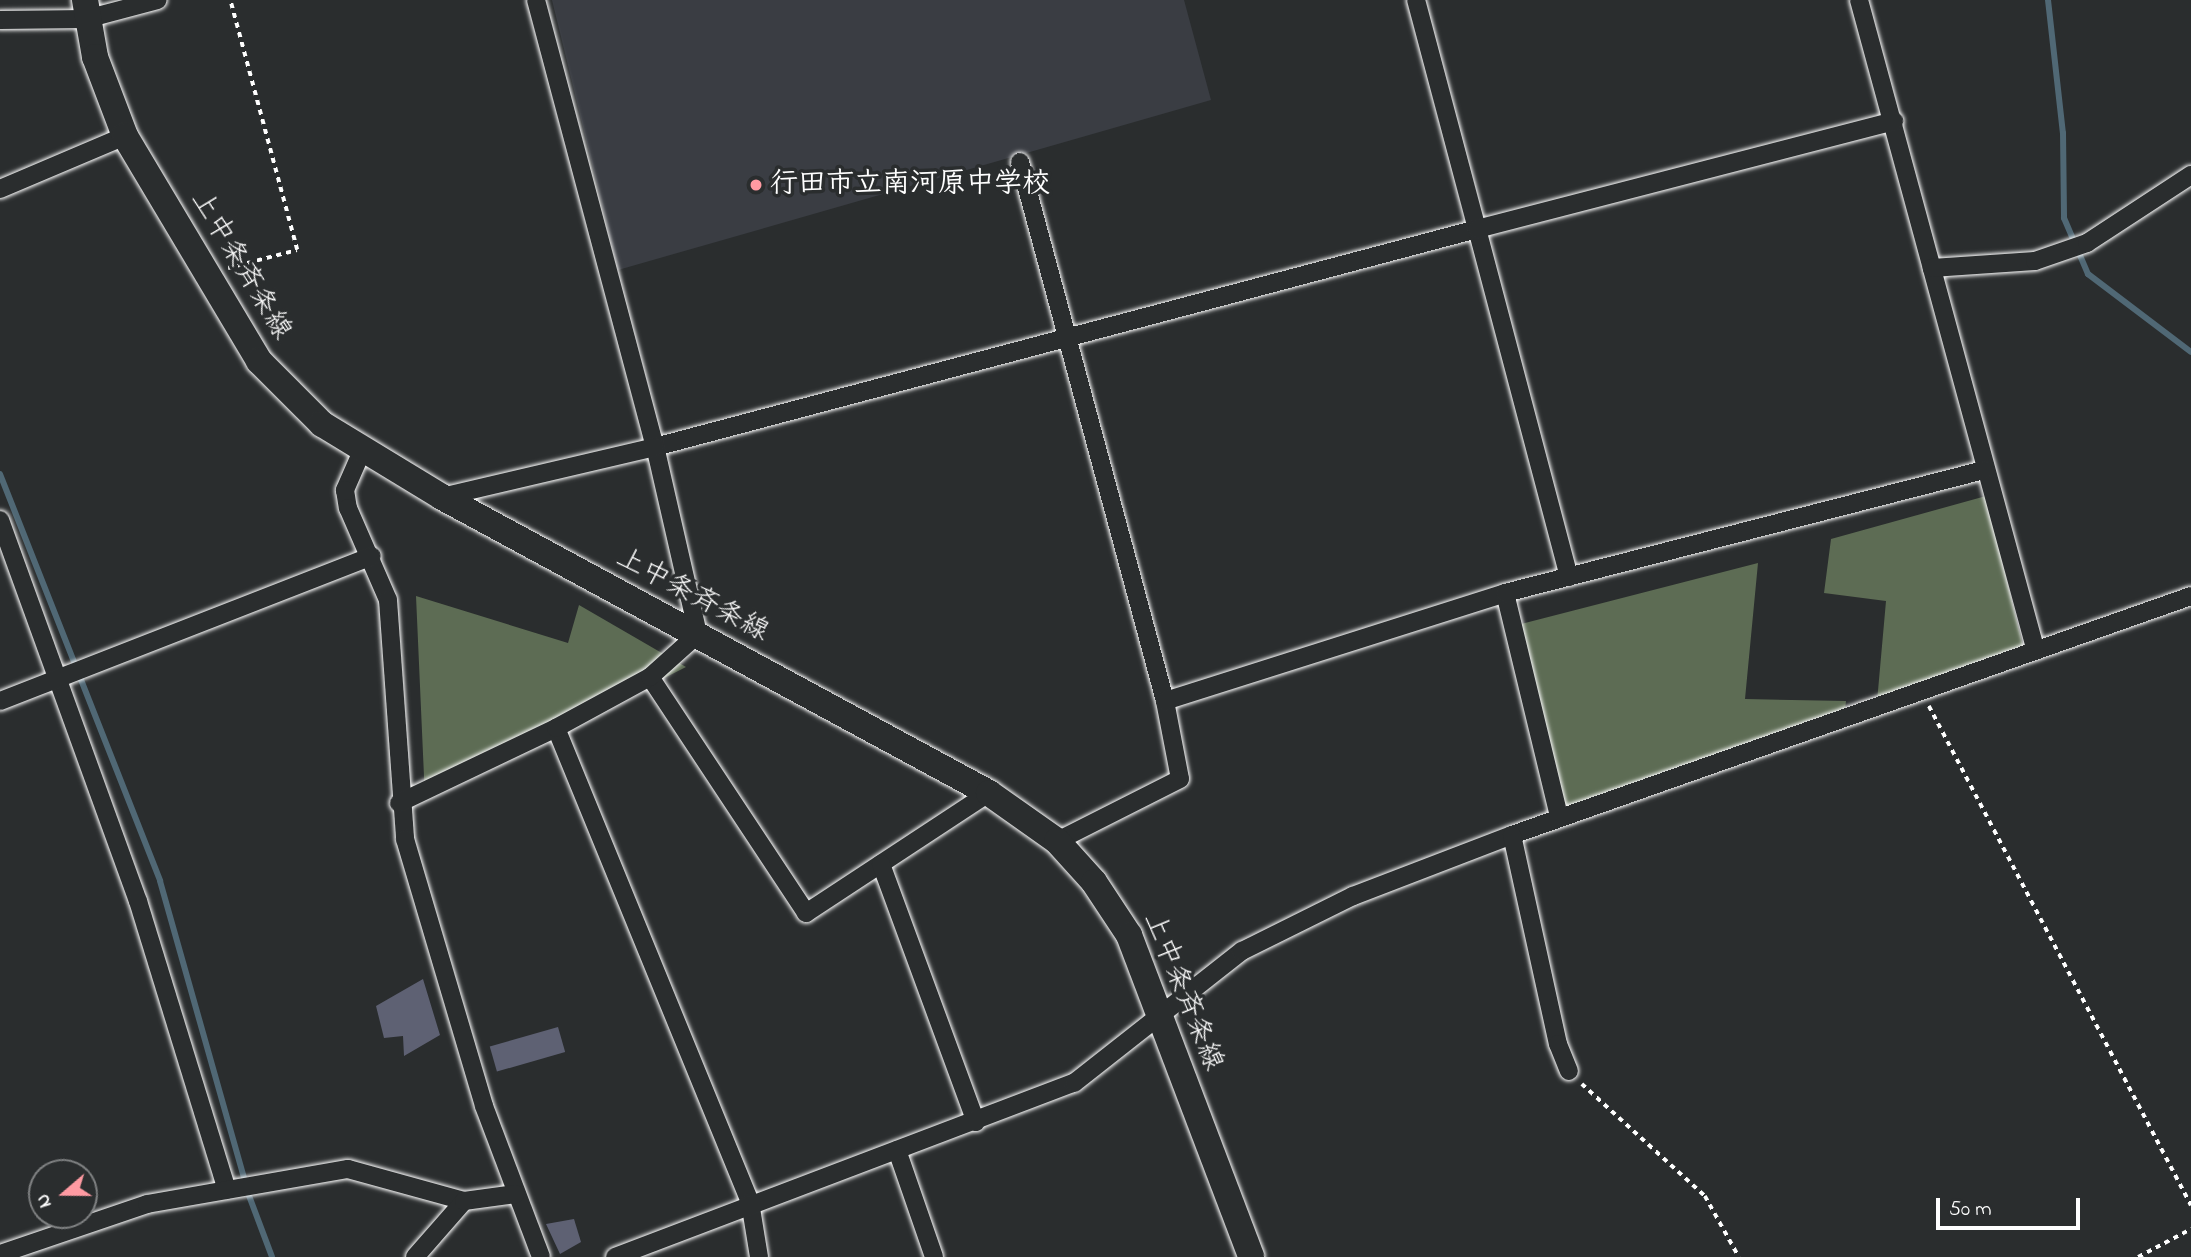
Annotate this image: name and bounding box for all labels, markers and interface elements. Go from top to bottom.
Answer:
place label: 行田市立南河原中学校 [770,168,1050,202]
marker: 行田市立南河原中学校 [748,177,764,193]
street label: 上中条斉条線 [182,185,298,347]
street label: 上中条斉条線 [610,542,774,650]
street label: 上中条斉条線 [1135,908,1229,1076]
north arrow [28,1159,98,1229]
scale bar [1939,1184,2082,1228]
text: N [30,1190,60,1211]
text: 50 m [1949,1195,1992,1225]

